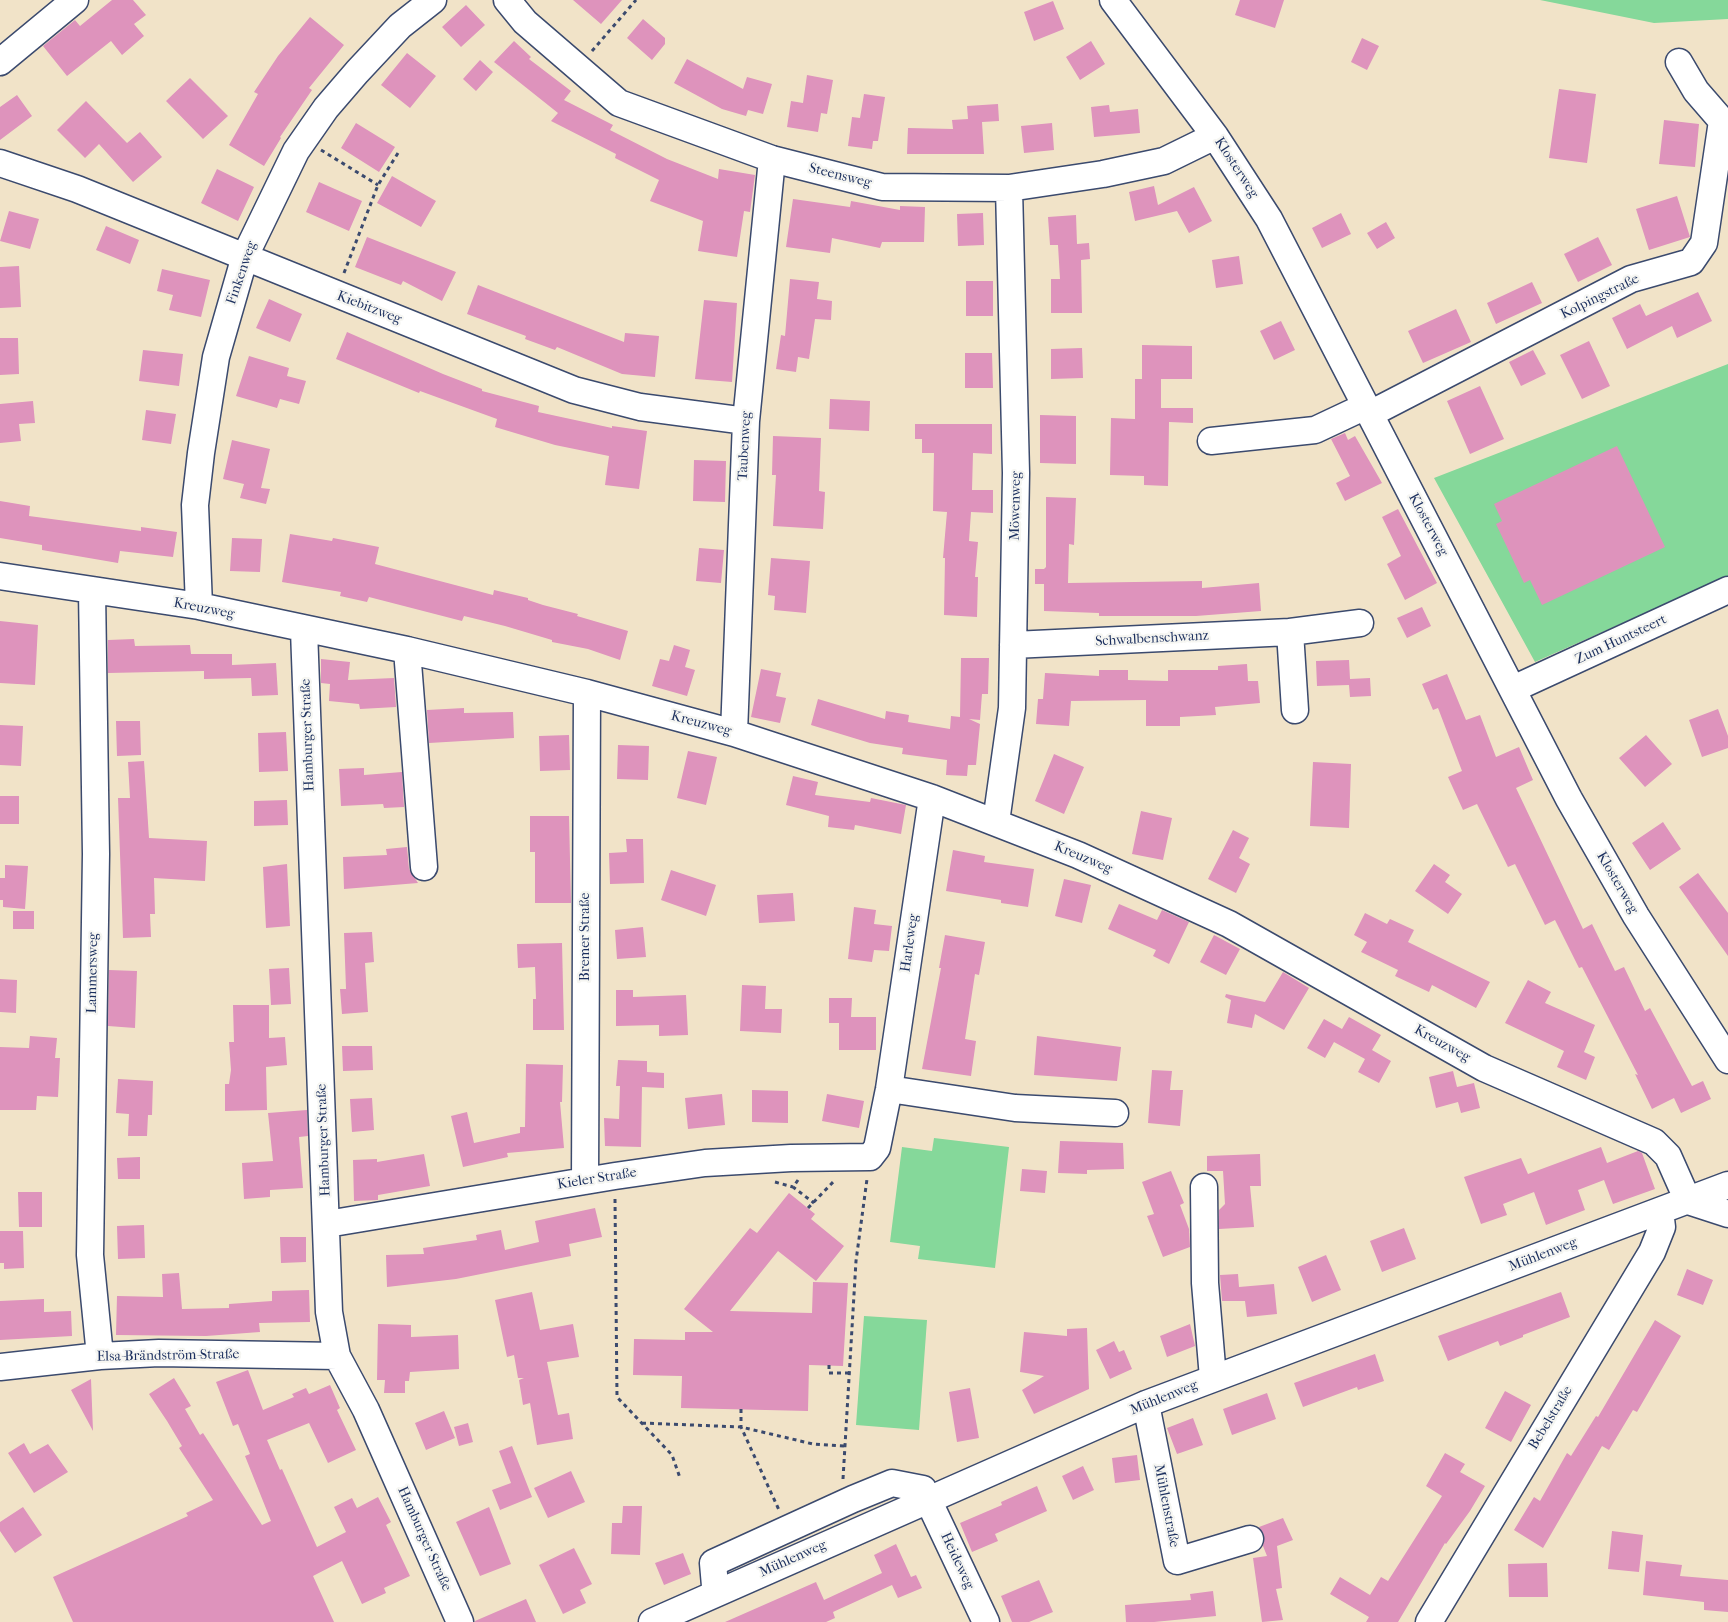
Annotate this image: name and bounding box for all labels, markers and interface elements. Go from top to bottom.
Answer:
street label: Klosterweg [1210,135,1262,201]
street label: Steensweg [807,160,873,192]
street label: Finkenweg [223,239,261,307]
street label: Kolpingstraße [1558,271,1642,323]
street label: Kiebitzweg [334,288,404,328]
street label: Taubenweg [735,411,755,481]
street label: Möwenweg [1007,471,1025,541]
street label: Klosterweg [1404,491,1452,559]
street label: Kreuzweg [172,595,236,623]
street label: Zum Huntsteert [1573,611,1669,669]
street label: Schwalbenschwanz [1095,628,1209,650]
street label: Hamburger Straße [298,678,318,792]
street label: Kreuzweg [669,708,733,740]
street label: Kreuzweg [1051,838,1115,878]
street label: Klosterweg [1593,849,1641,917]
street label: Bremer Straße [578,893,594,981]
street label: Harleweg [898,913,922,973]
street label: Lammersweg [84,932,102,1014]
street label: Kreuzweg [1411,1022,1473,1066]
street label: Hamburger Straße [314,1083,334,1197]
street label: Kieler Straße [556,1164,638,1194]
street label: Mühlenweg [1507,1234,1579,1276]
street label: Elsa-Brändström-Straße [97,1346,239,1366]
street label: Mühlenweg [1128,1377,1200,1419]
street label: Bebelstraße [1525,1383,1577,1453]
street label: Mühlenstraße [1150,1463,1182,1549]
street label: Hamburger Straße [393,1484,455,1594]
street label: Heideweg [937,1530,977,1592]
street label: Mühlenweg [757,1537,829,1581]

